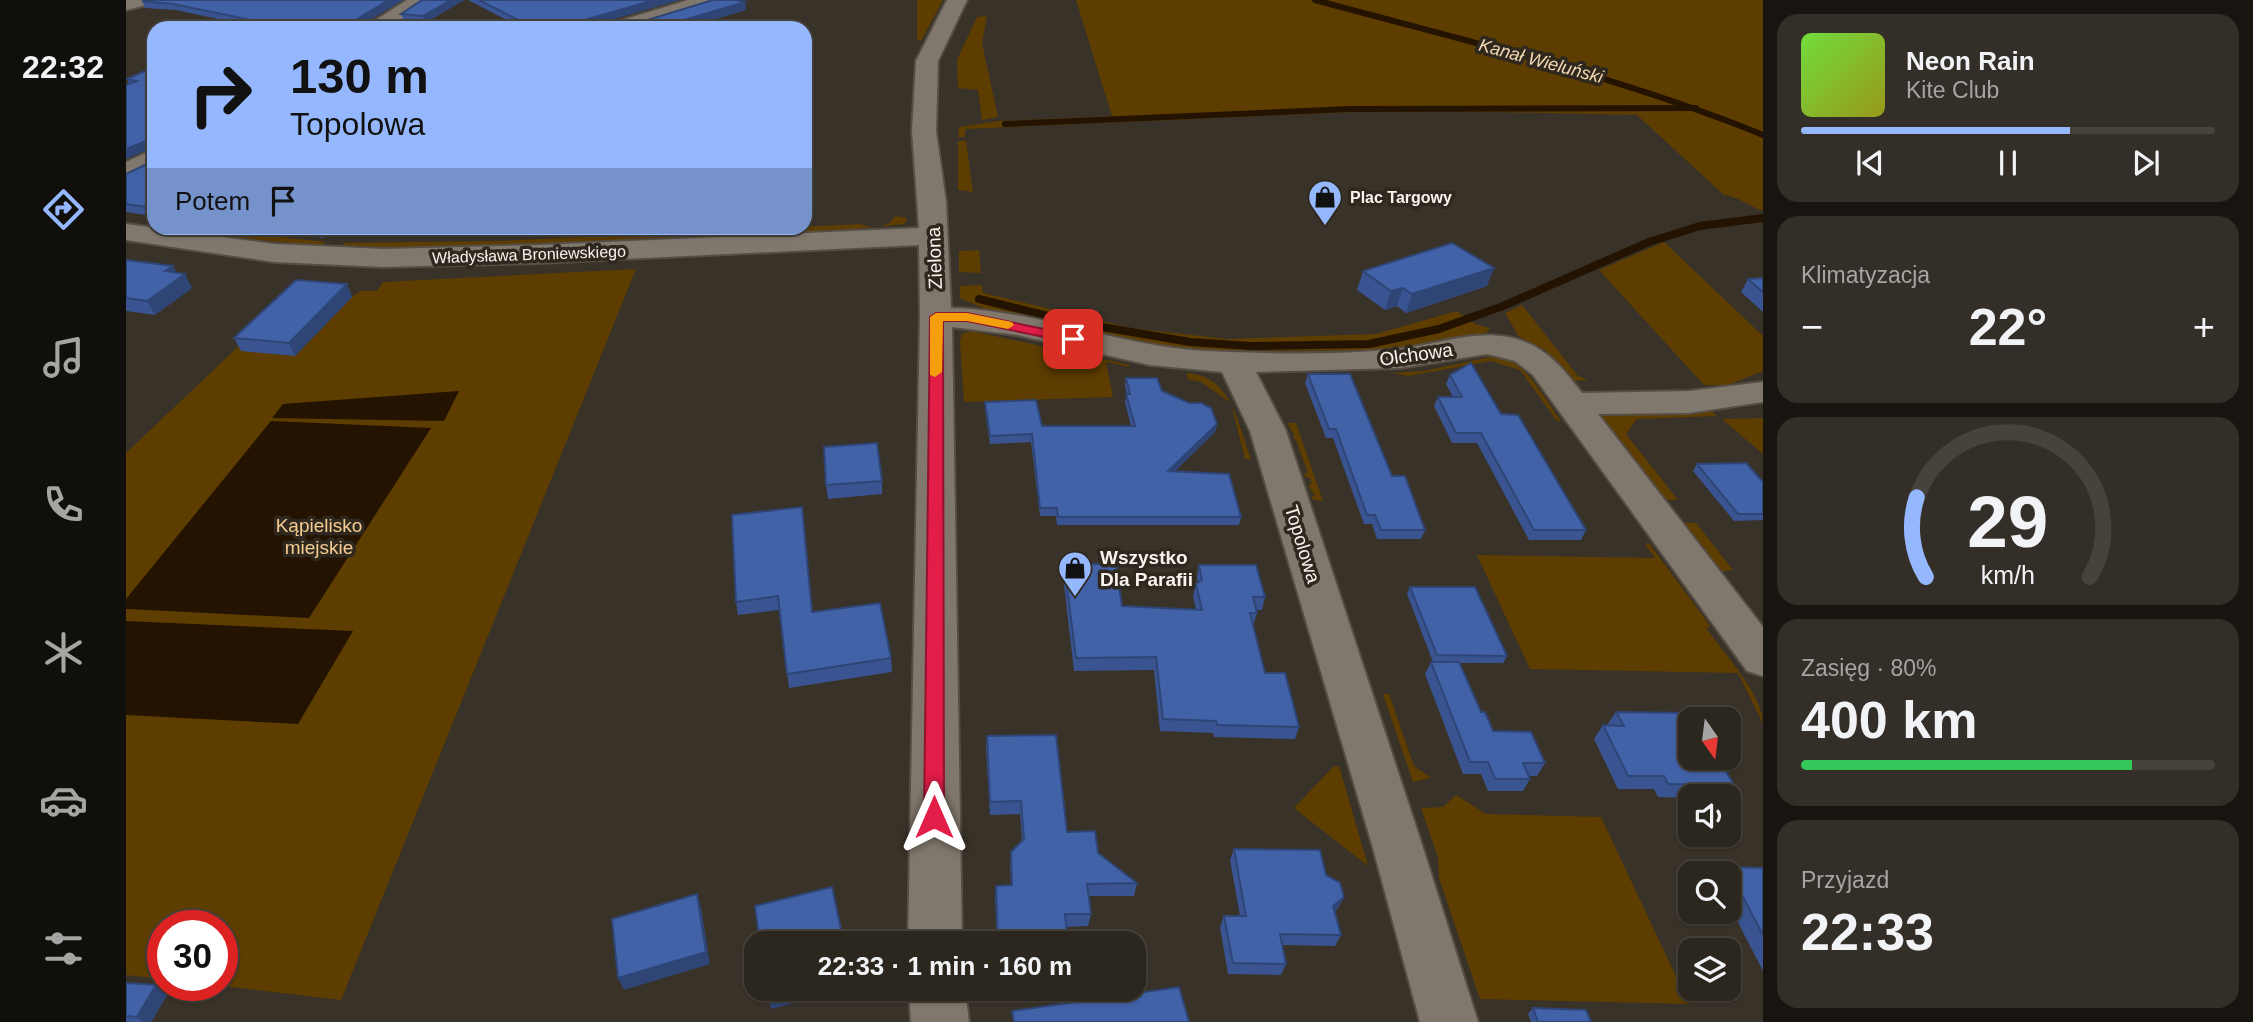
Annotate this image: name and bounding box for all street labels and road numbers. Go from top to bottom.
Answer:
street label: Zielona [923,226,946,289]
street label: Władysława Broniewskiego [432,243,626,266]
street label: Olchowa [1378,339,1455,370]
street label: Topolowa [1281,503,1324,586]

